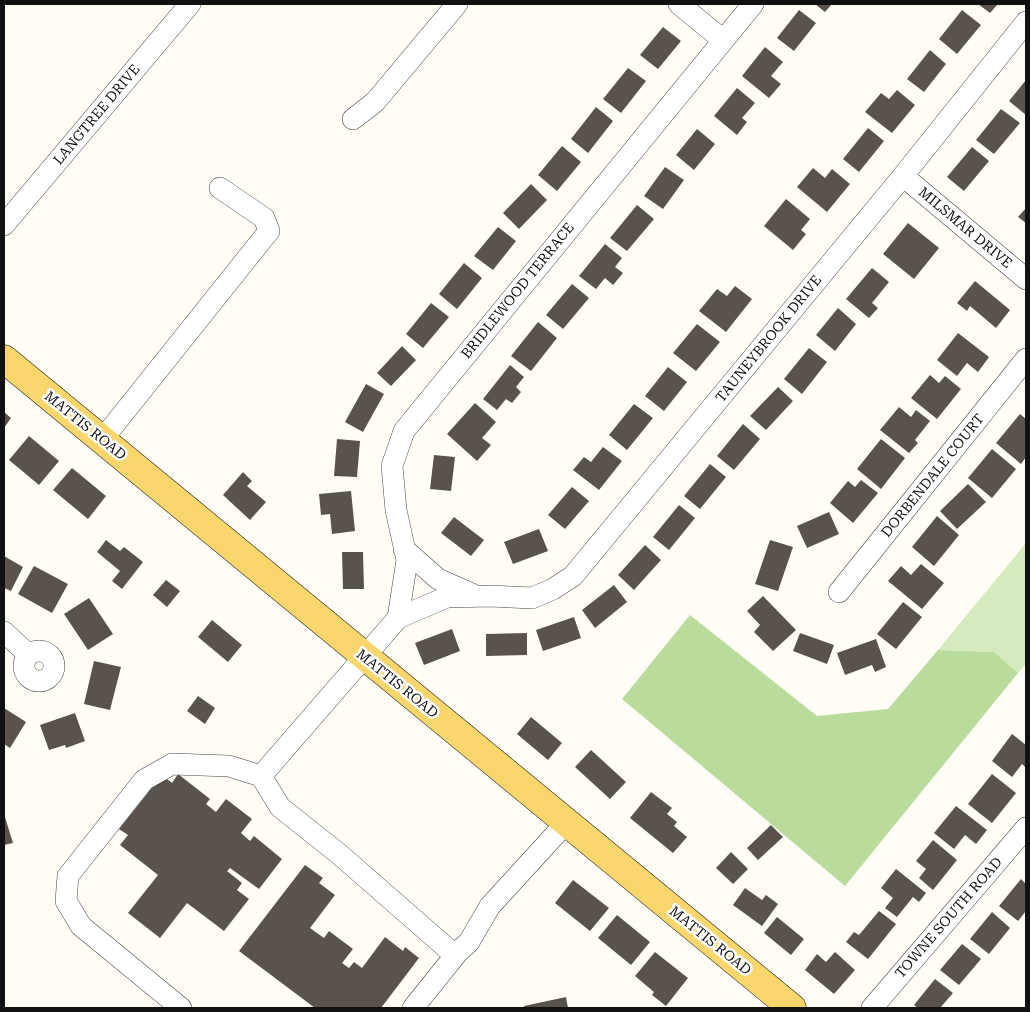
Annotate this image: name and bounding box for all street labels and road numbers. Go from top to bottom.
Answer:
street label: LANGTREE DRIVE [50,61,144,169]
street label: MILSMAR DRIVE [915,184,1015,272]
street label: BRIDLEWOOD TERRACE [458,220,578,362]
street label: TAUNEYBROOK DRIVE [713,272,825,406]
street label: MATTIS ROAD [41,388,129,464]
street label: DORBENDALE COURT [878,411,988,541]
street label: MATTIS ROAD [353,646,441,722]
street label: TOWNE SOUTH ROAD [892,854,1006,982]
street label: MATTIS ROAD [666,903,754,979]

